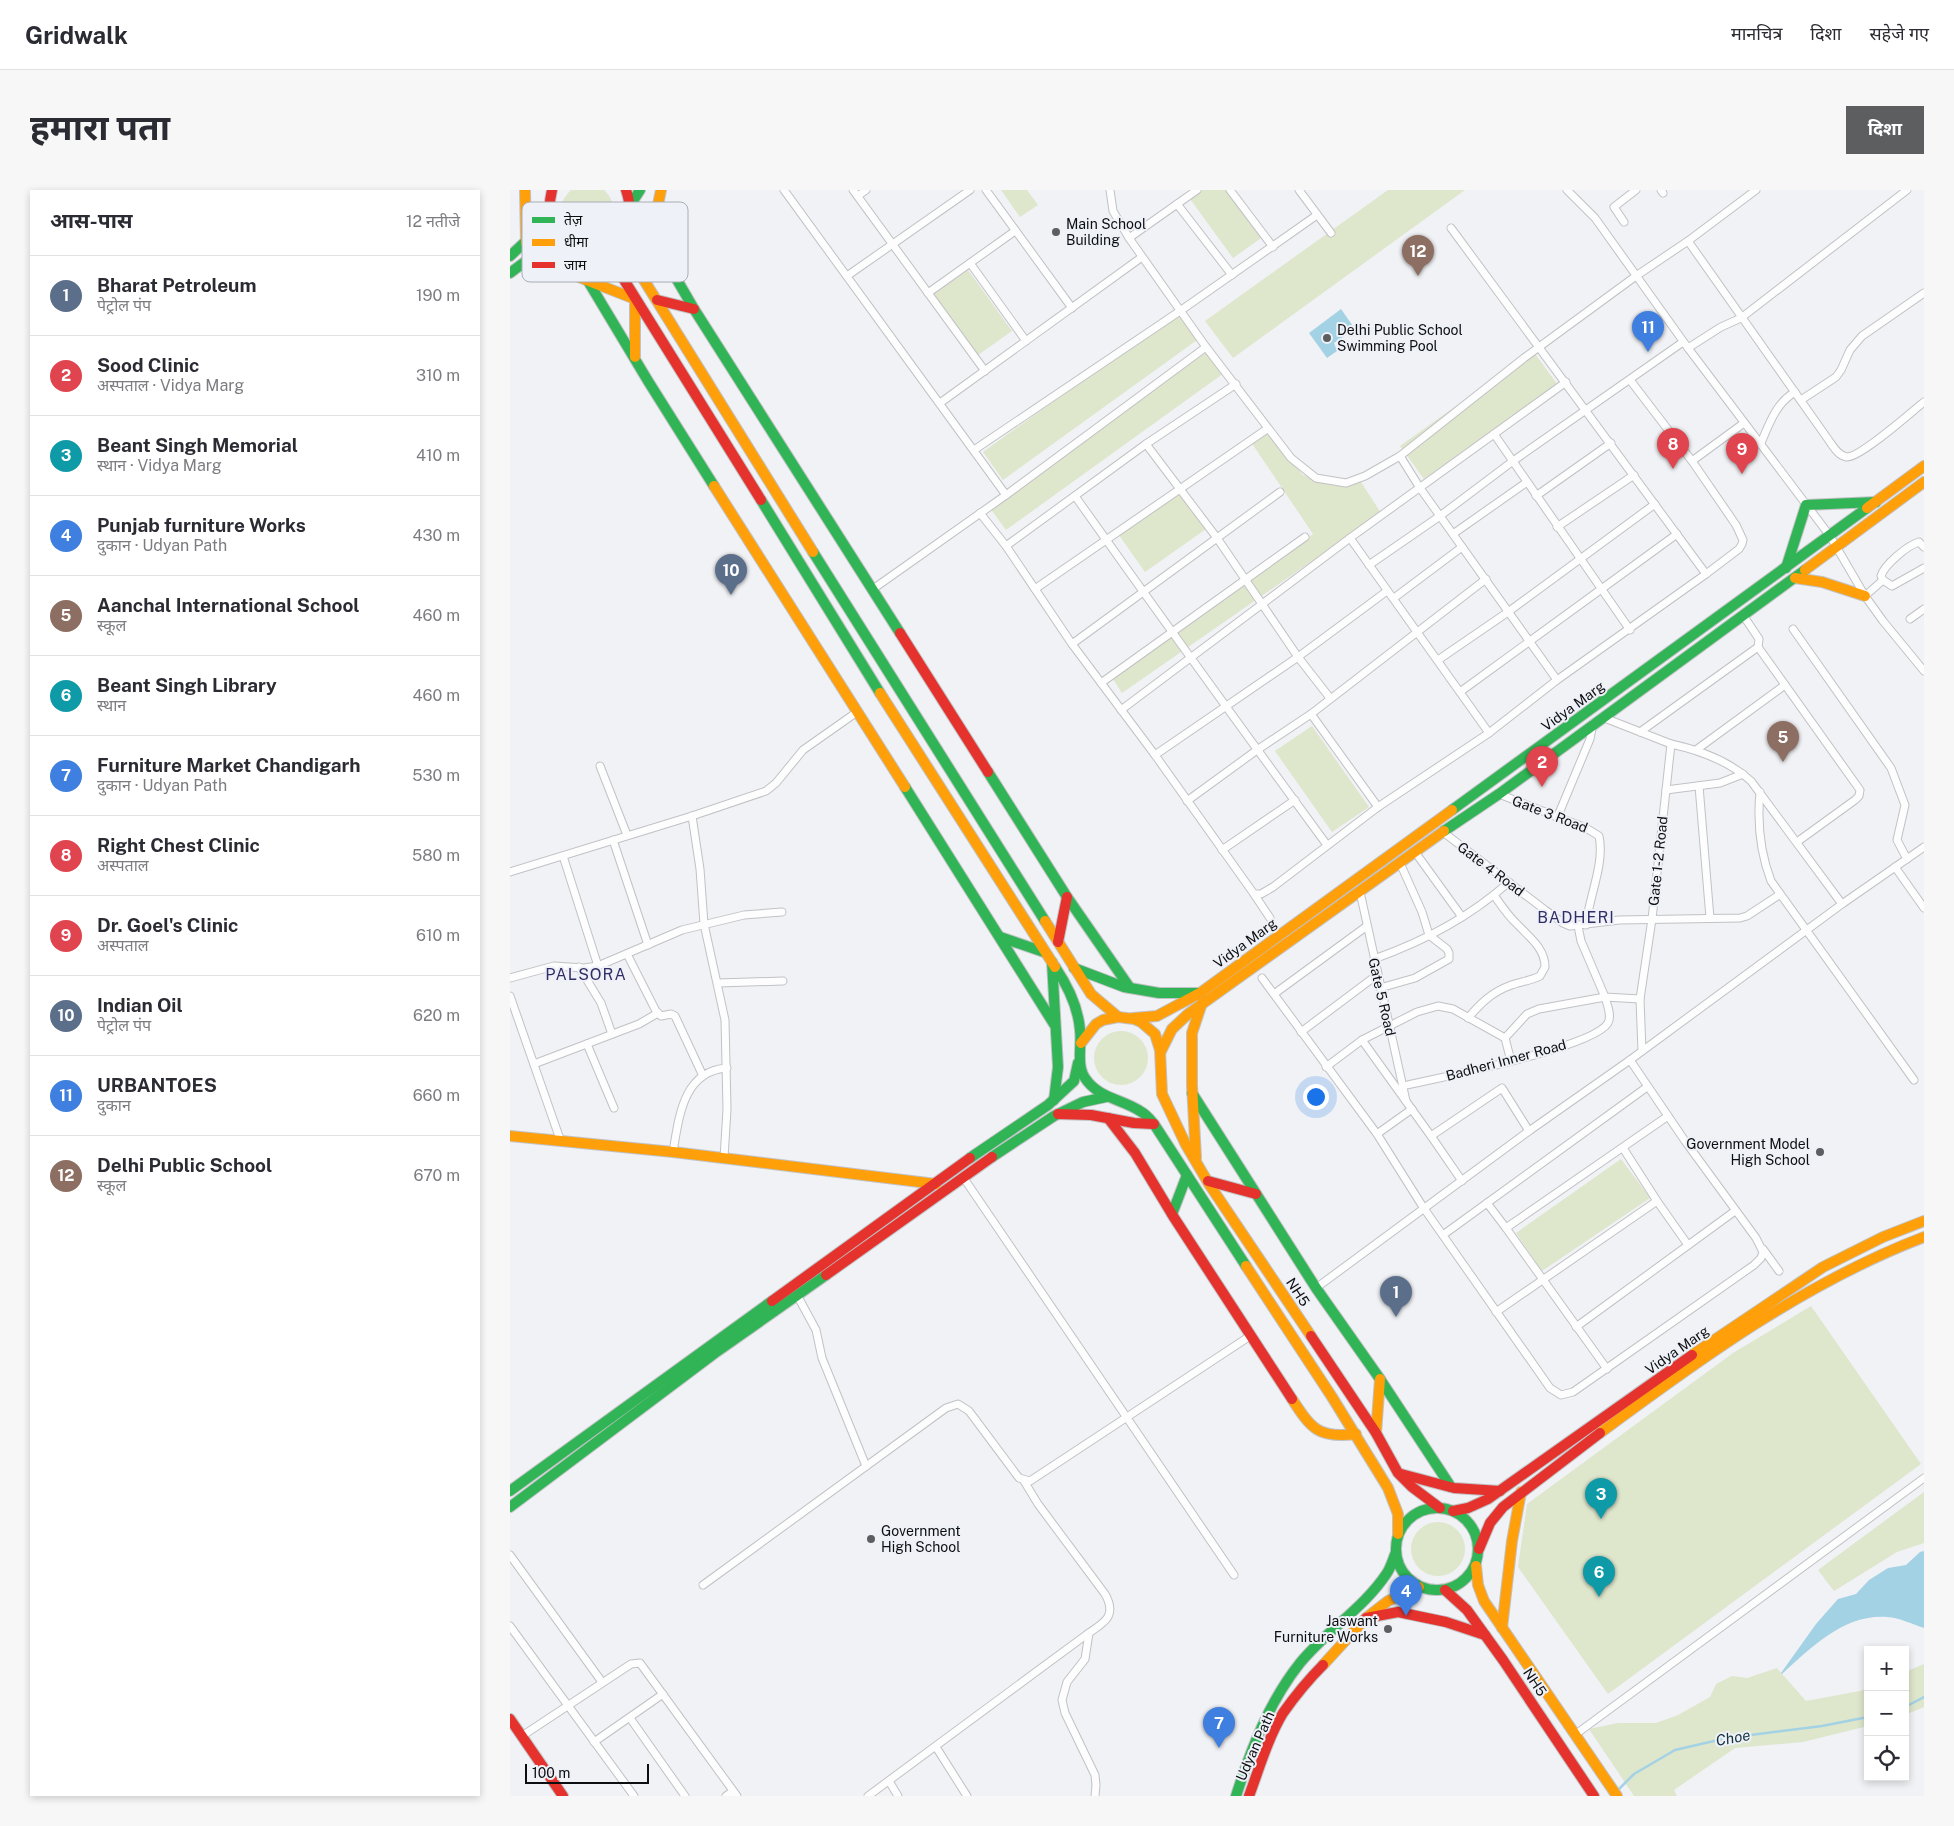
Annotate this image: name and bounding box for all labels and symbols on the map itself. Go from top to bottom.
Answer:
legend [522,202,688,282]
text: तेज़ [564,211,583,228]
place label: Main School Building [1066,216,1146,248]
marker: Main School Building [1050,226,1062,238]
text: धीमा [564,234,589,250]
pin: 12 [1402,235,1434,276]
text: जाम [564,257,587,273]
pin: 11 [1632,311,1664,352]
place label: Delhi Public School Swimming Pool [1337,322,1463,354]
marker: Delhi Public School Swimming Pool [1321,332,1333,344]
pin: 8 [1657,428,1689,469]
pin: 9 [1726,433,1758,474]
pin: 10 [715,554,747,595]
street label: Vidya Marg [1538,678,1608,734]
pin: 5 [1767,721,1799,762]
pin: 2 [1526,746,1558,787]
street label: Gate 3 Road [1510,792,1590,836]
street label: Gate 1-2 Road [1645,815,1671,907]
street label: Gate 4 Road [1454,839,1528,899]
district label: BADHERI [1537,908,1615,927]
street label: Vidya Marg [1210,915,1280,971]
street label: Gate 5 Road [1365,956,1399,1038]
district label: PALSORA [545,965,627,984]
street label: Badheri Inner Road [1444,1036,1568,1084]
your location [1303,1084,1329,1110]
place label: Government Model High School [1686,1136,1810,1168]
marker: Government Model High School [1814,1146,1826,1158]
street label: NH5 [1283,1275,1313,1309]
pin: 1 [1380,1276,1412,1317]
street label: Vidya Marg [1642,1322,1712,1378]
pin: 3 [1585,1478,1617,1519]
place label: Government High School [881,1523,961,1555]
marker: Government High School [865,1533,877,1545]
pin: 6 [1583,1556,1615,1597]
pin: 4 [1390,1575,1422,1616]
place label: Jaswant Furniture Works [1274,1613,1378,1645]
marker: Jaswant Furniture Works [1382,1623,1394,1635]
street label: NH5 [1520,1665,1550,1699]
pin: 7 [1203,1707,1235,1748]
street label: Udyan Path [1233,1709,1277,1783]
water label: Choe [1714,1726,1752,1749]
scale bar [525,1761,649,1784]

